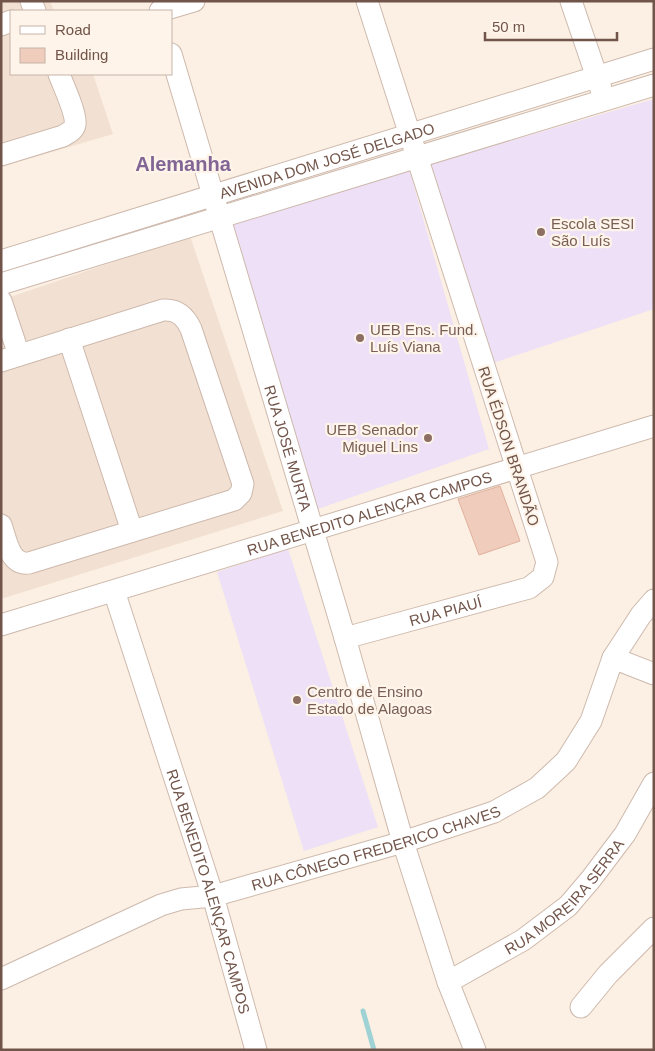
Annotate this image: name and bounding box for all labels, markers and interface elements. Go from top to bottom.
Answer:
legend [10,10,172,75]
scale bar [485,10,618,42]
text: 50 m [492,18,525,35]
text: Road [55,21,91,38]
text: Building [55,46,108,63]
street label: AVENIDA DOM JOSÉ DELGADO [217,119,436,201]
district label: Alemanha [135,153,232,175]
place label: Escola SESI São Luís [551,215,634,249]
marker: Escola SESI São Luís [535,226,547,238]
place label: UEB Ens. Fund. Luís Viana [370,321,478,355]
marker: UEB Ens. Fund. Luís Viana [354,332,366,344]
street label: RUA ÉDSON BRANDÃO [475,364,543,528]
street label: RUA JOSÉ MURTA [262,383,315,513]
place label: UEB Senador Miguel Lins [326,421,418,455]
marker: UEB Senador Miguel Lins [422,432,434,444]
street label: RUA BENEDITO ALENÇAR CAMPOS [245,467,494,558]
street label: RUA PIAUÍ [407,593,484,629]
place label: Centro de Ensino Estado de Alagoas [307,683,432,717]
marker: Centro de Ensino Estado de Alagoas [291,694,303,706]
street label: RUA BENEDITO ALENÇAR CAMPOS [164,767,254,1016]
street label: RUA CÔNEGO FREDERICO CHAVES [249,802,503,893]
street label: RUA MOREIRA SERRA [501,835,627,957]

